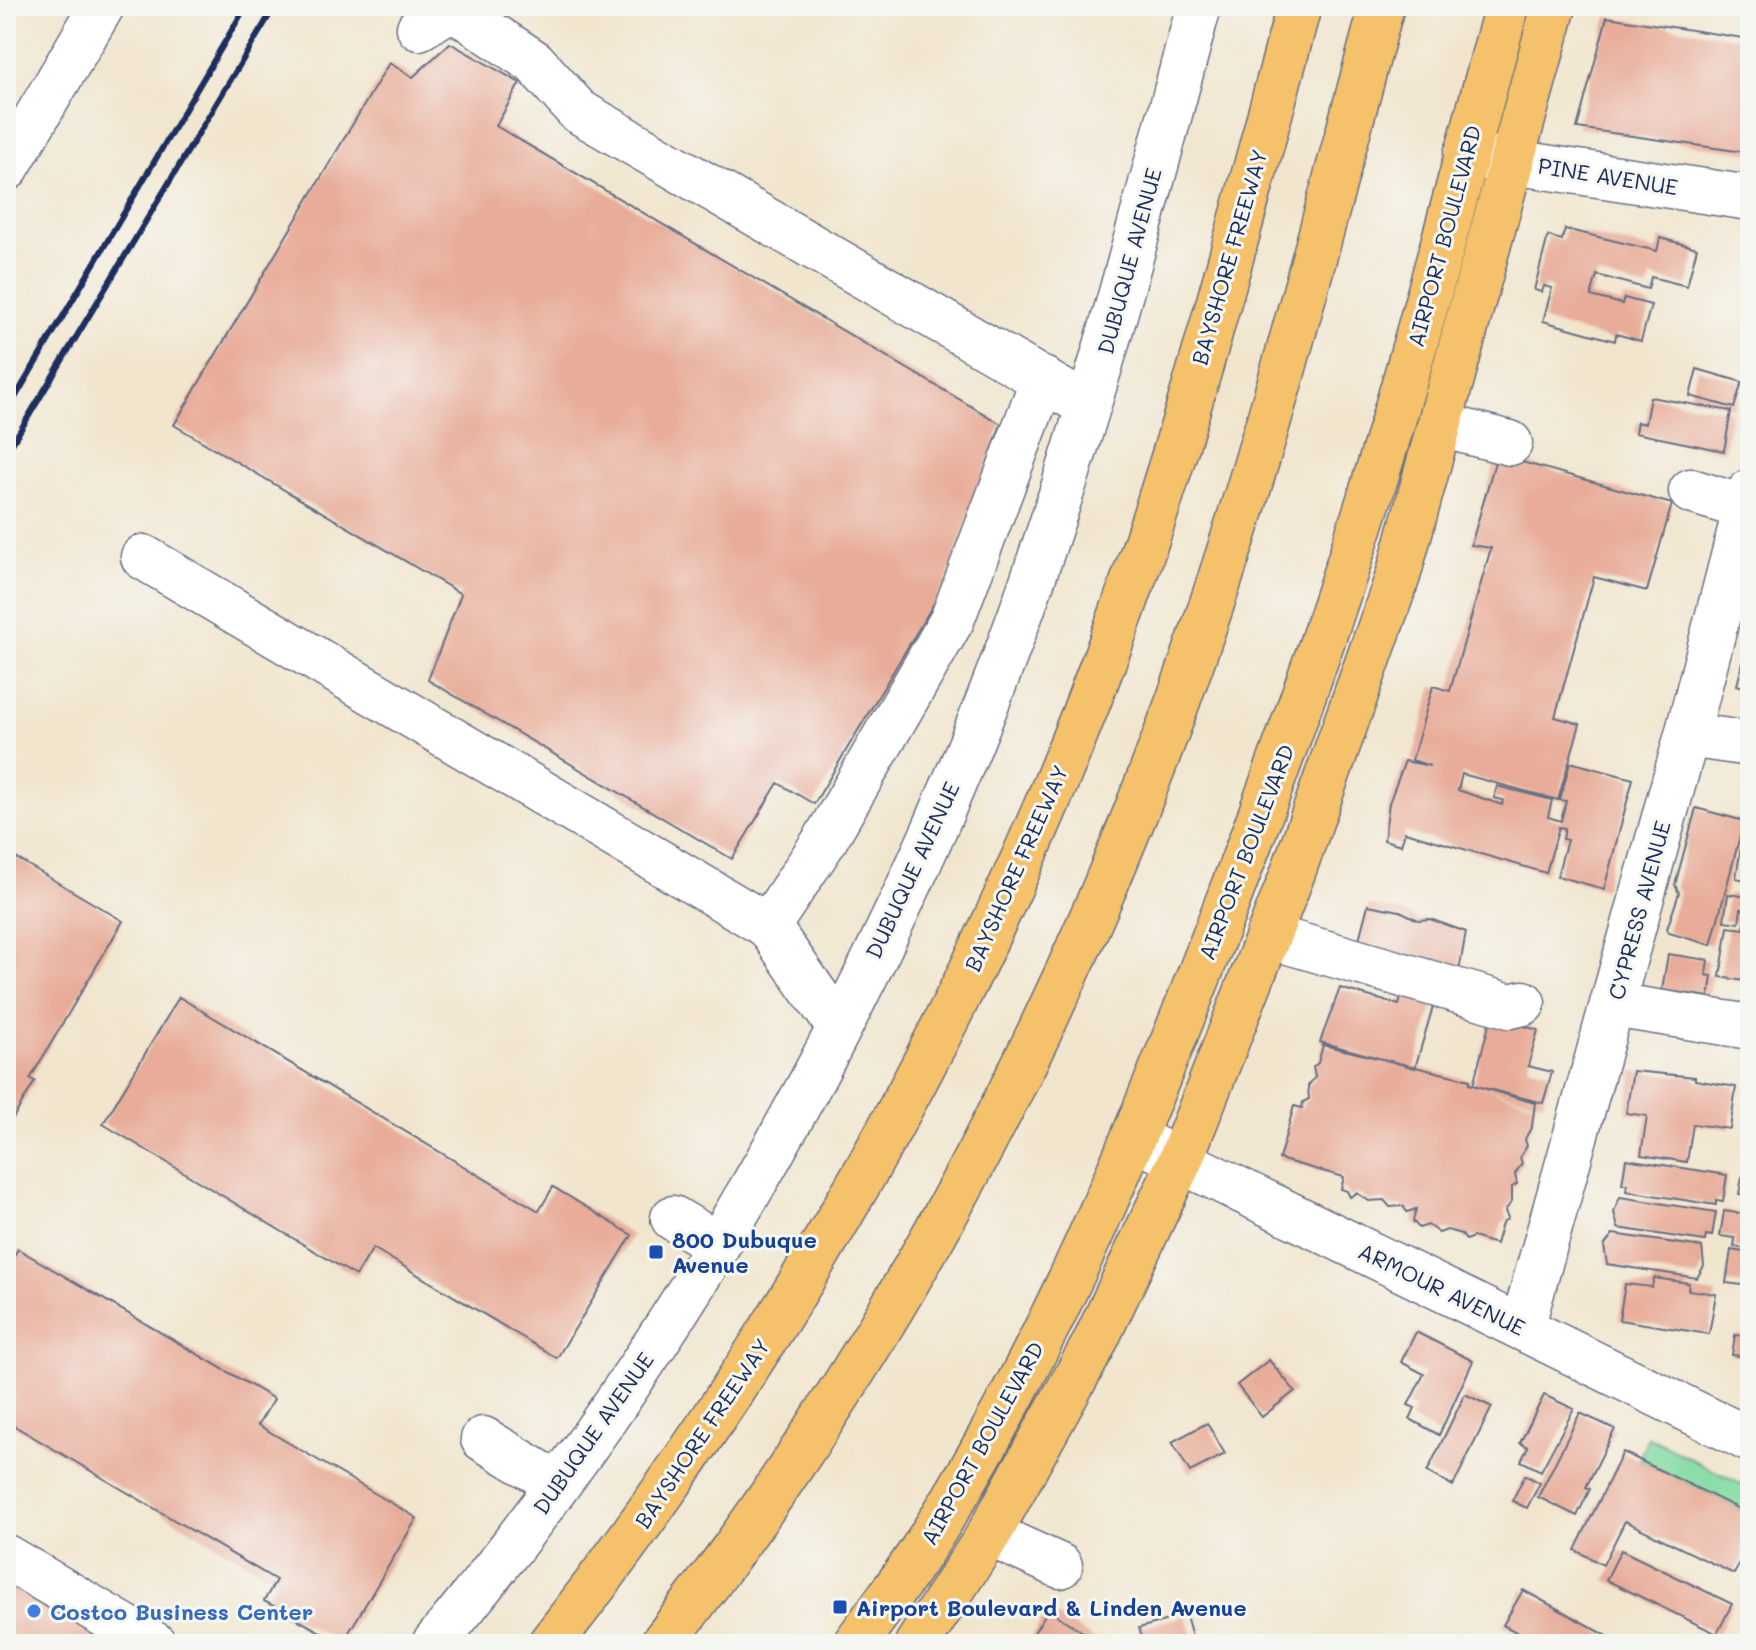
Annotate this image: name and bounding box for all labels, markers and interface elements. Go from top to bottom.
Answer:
street label: AIRPORT BOULEVARD [1400,122,1488,350]
street label: BAYSHORE FREEWAY [1184,146,1274,368]
street label: PINE AVENUE [1536,151,1680,201]
street label: DUBUQUE AVENUE [1090,165,1168,357]
street label: AIRPORT BOULEVARD [1192,740,1300,964]
street label: BAYSHORE FREEWAY [957,760,1075,976]
street label: DUBUQUE AVENUE [858,777,966,963]
street label: CYPRESS AVENUE [1601,817,1677,1003]
place label: 800 Dubuque Avenue [672,1225,817,1279]
street label: ARMOUR AVENUE [1354,1236,1530,1342]
marker: 800 Dubuque Avenue [647,1243,665,1261]
street label: BAYSHORE FREEWAY [628,1332,776,1534]
street label: AIRPORT BOULEVARD [914,1336,1050,1550]
street label: DUBUQUE AVENUE [526,1346,660,1520]
place label: Airport Boulevard & Linden Avenue [856,1593,1247,1622]
place label: Costco Business Center [50,1597,313,1626]
marker: Airport Boulevard & Linden Avenue [831,1598,849,1616]
marker: Costco Business Center [25,1602,43,1620]

